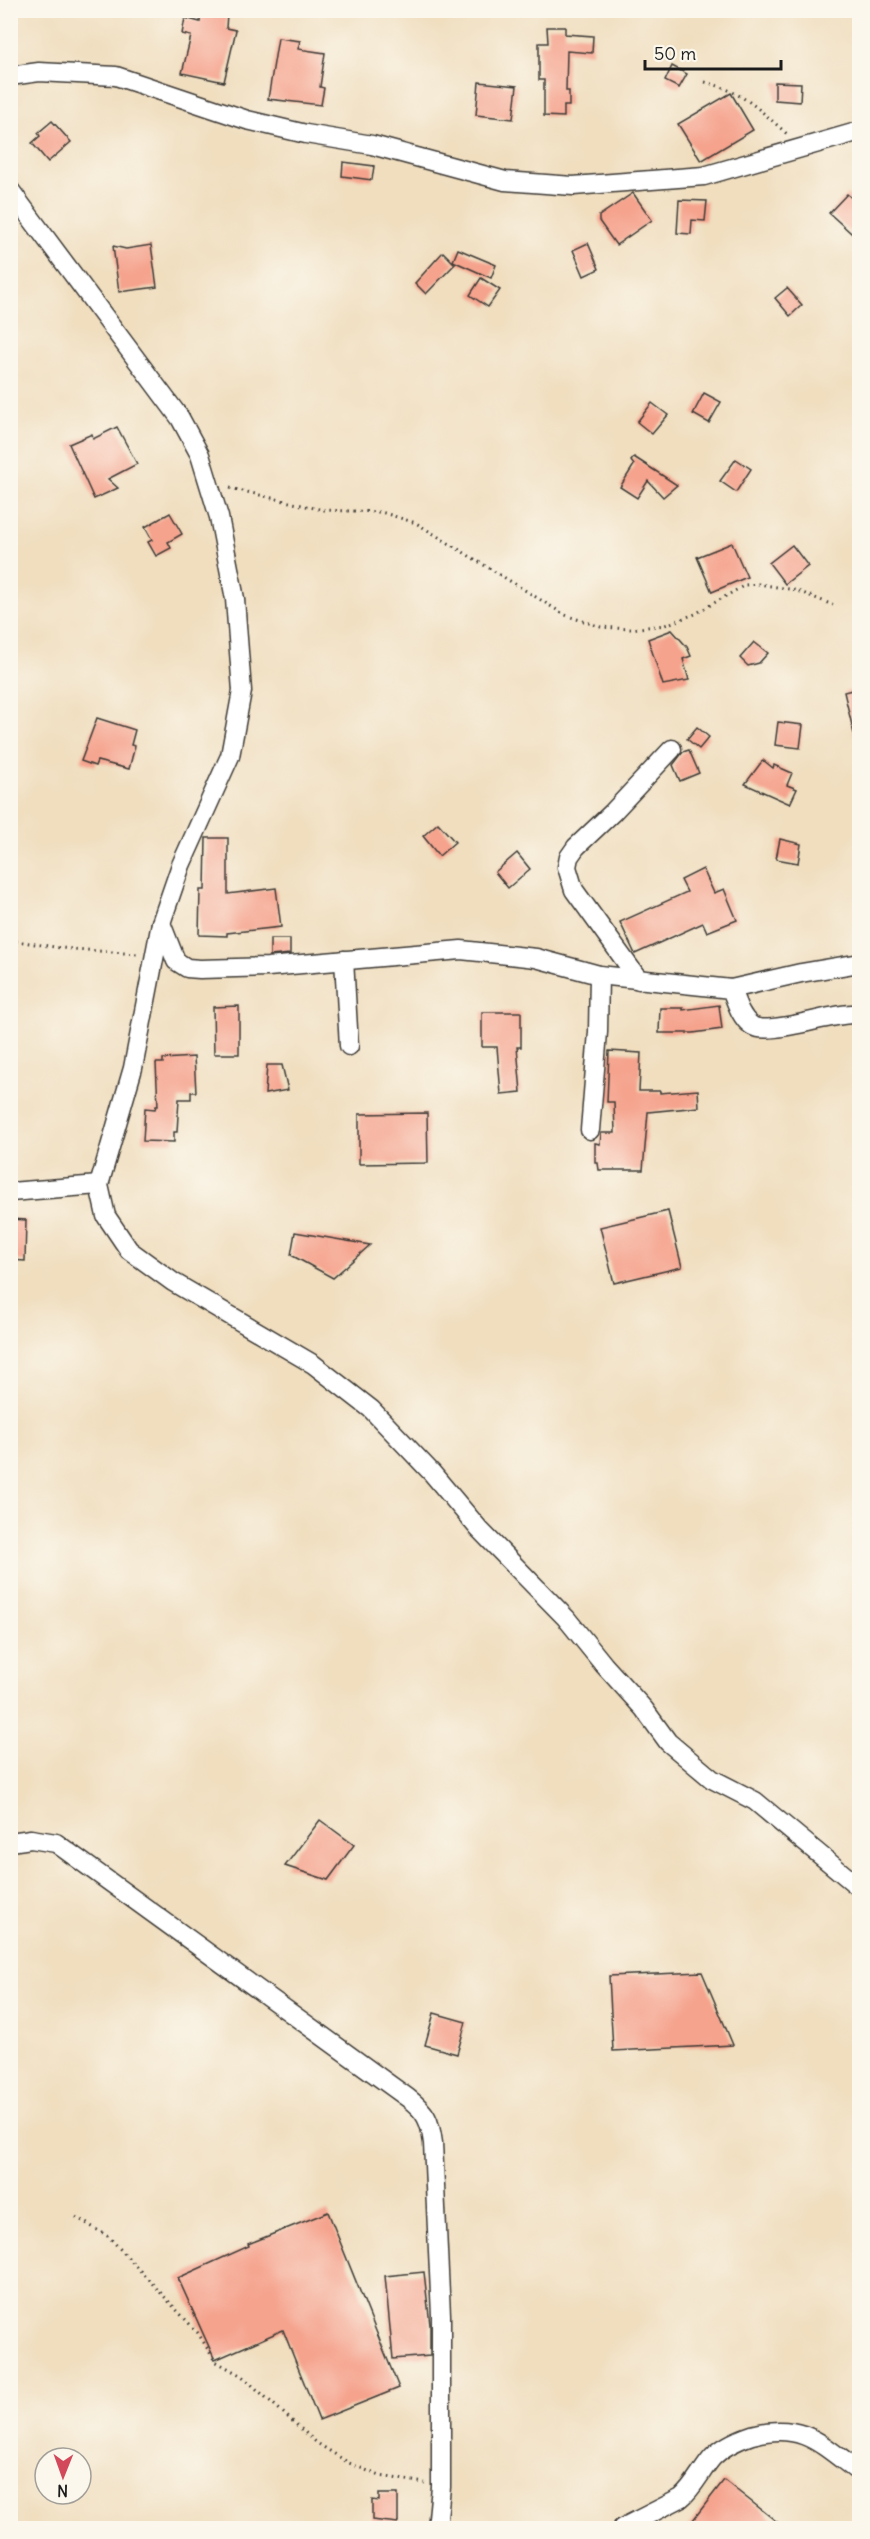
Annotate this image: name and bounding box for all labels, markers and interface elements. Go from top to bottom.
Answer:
scale bar [645,33,782,71]
text: 50 m [654,42,696,65]
north arrow [33,2446,93,2506]
text: N [57,2481,68,2501]

